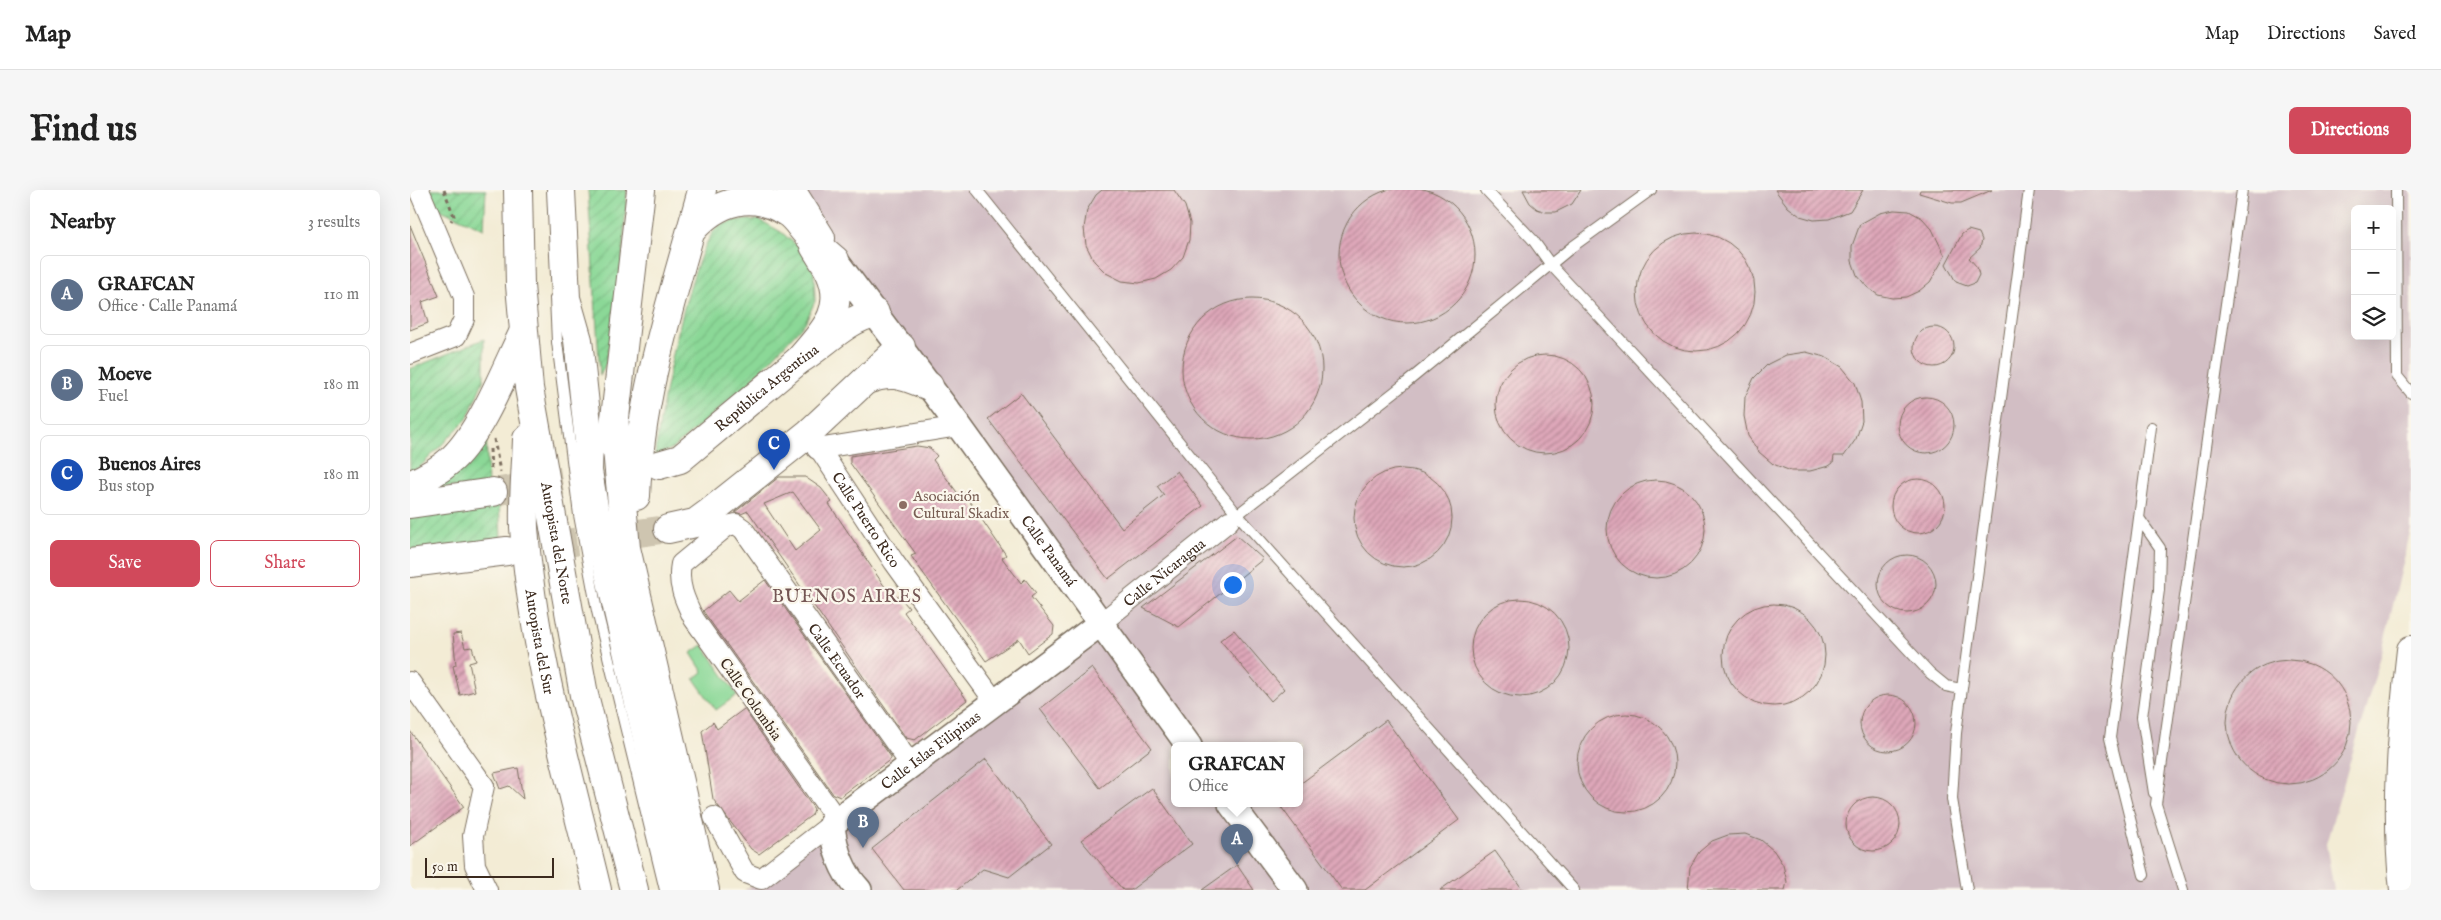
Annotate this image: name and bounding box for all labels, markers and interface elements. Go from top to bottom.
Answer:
text: Map [25,19,71,50]
text: Map [2205,23,2239,46]
text: Directions [2267,23,2345,46]
text: Saved [2373,23,2416,46]
button: Directions [2289,107,2411,154]
text: Find us [30,108,137,153]
map controls [2351,205,2396,340]
button: + [2351,205,2396,250]
text: Nearby [50,209,115,236]
text: 3 results [308,213,360,233]
button: − [2351,250,2396,295]
text: GRAFCAN [98,273,195,297]
text: A [62,285,72,305]
text: 110 m [323,285,359,305]
button: layers [2351,295,2396,340]
text: Office · Calle Panamá [98,297,237,317]
street label: República Argentina [711,340,823,436]
text: Moeve [98,363,152,387]
text: B [62,375,72,395]
text: 180 m [323,375,359,395]
text: Fuel [98,387,128,407]
pin: C [758,429,790,470]
text: Buenos Aires [98,453,201,477]
text: C [61,465,73,485]
text: 180 m [323,465,359,485]
street label: Calle Puerto Rico [827,469,904,572]
text: Bus stop [98,477,154,497]
street label: Autopista del Norte [536,480,577,606]
place label: Asociación Cultural Skadix [912,487,1010,523]
marker: Asociación Cultural Skadix [897,499,909,511]
street label: Calle Panamá [1016,512,1081,591]
street label: Calle Nicaragua [1120,534,1210,611]
button: Save [50,540,200,587]
button: Share [210,540,360,587]
your location [1220,572,1246,598]
district label: BUENOS AIRES [772,586,922,609]
street label: Autopista del Sur [520,587,558,697]
street label: Calle Ecuador [803,620,870,703]
street label: Calle Colombia [715,654,786,745]
street label: Calle Islas Filipinas [877,707,985,794]
popup [1171,742,1303,807]
text: GRAFCAN [1188,753,1286,777]
text: Office [1188,777,1228,797]
pin: B [847,807,879,848]
pin: A [1221,824,1253,865]
scale bar [425,855,554,878]
text: 50 m [432,858,458,876]

